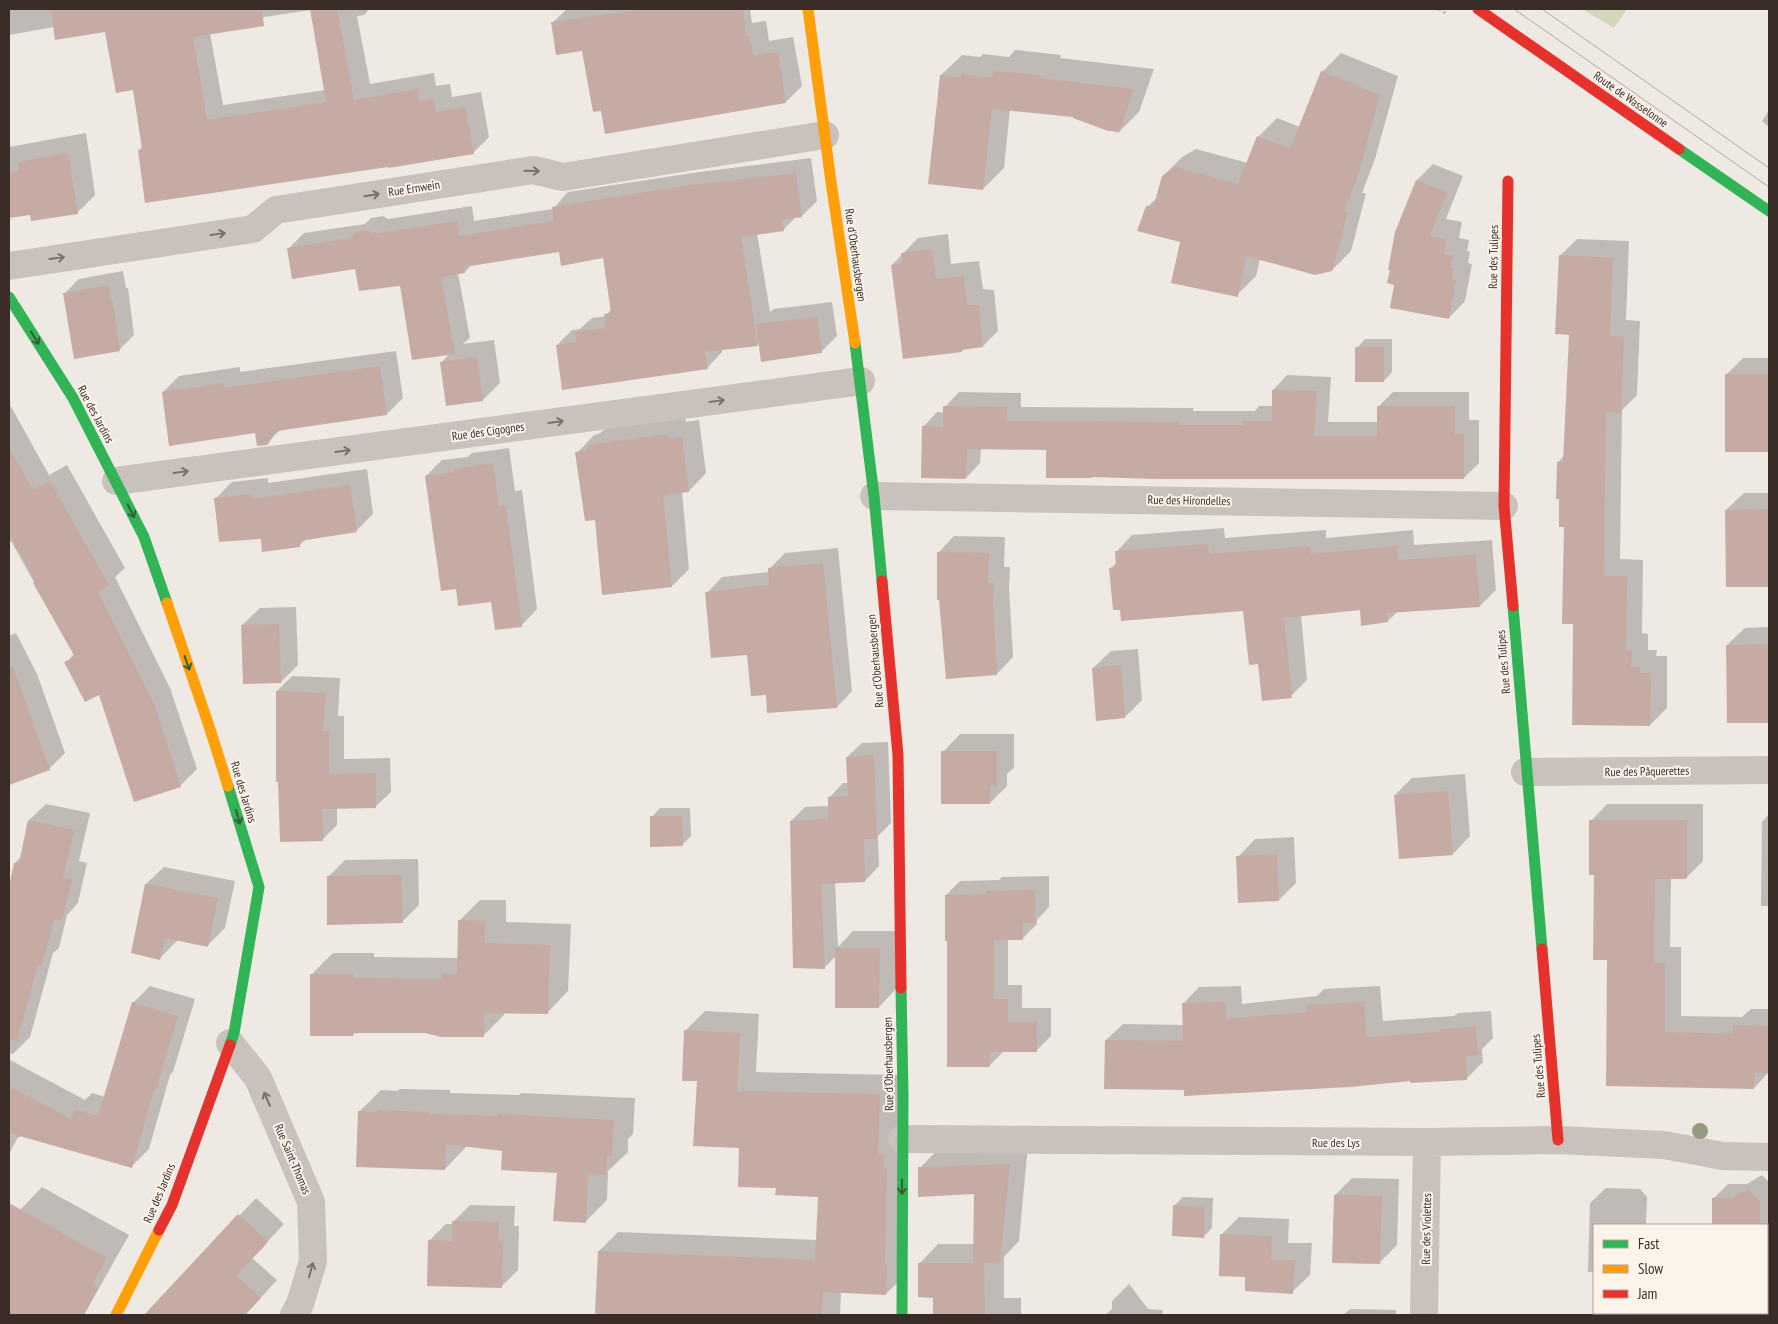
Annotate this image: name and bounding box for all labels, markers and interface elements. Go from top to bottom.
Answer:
street label: Route de Wasselonne [1591,68,1671,130]
one-way arrow [524,167,540,176]
street label: Rue Ernwein [387,177,441,199]
one-way arrow [363,190,379,200]
street label: Rue d'Oberhausbergen [842,208,870,302]
street label: Rue des Tulipes [1485,225,1501,289]
one-way arrow [209,229,225,239]
one-way arrow [49,253,65,263]
one-way arrow [30,331,40,345]
street label: Rue des Jardins [75,383,117,445]
one-way arrow [708,395,724,405]
one-way arrow [547,417,563,427]
street label: Rue des Cigognes [451,418,525,444]
one-way arrow [334,446,350,456]
one-way arrow [173,467,189,477]
street label: Rue des Hirondelles [1147,492,1231,508]
one-way arrow [126,503,136,518]
street label: Rue d'Oberhausbergen [863,614,887,708]
street label: Rue des Tulipes [1493,629,1513,695]
one-way arrow [183,654,193,670]
street label: Rue des Jardins [228,760,260,824]
street label: Rue des Pâquerettes [1605,763,1689,779]
one-way arrow [233,809,243,825]
street label: Rue d'Oberhausbergen [880,1017,896,1111]
street label: Rue des Tulipes [1528,1033,1548,1099]
one-way arrow [262,1092,272,1107]
street label: Rue Saint-Thomas [271,1122,315,1196]
street label: Rue des Lys [1312,1135,1360,1150]
street label: Rue des Jardins [140,1161,178,1225]
one-way arrow [897,1179,907,1195]
street label: Rue des Violettes [1418,1193,1434,1265]
legend [1593,1224,1768,1314]
text: Fast [1638,1234,1659,1253]
text: Slow [1638,1259,1663,1278]
one-way arrow [306,1262,316,1278]
text: Jam [1637,1284,1657,1303]

